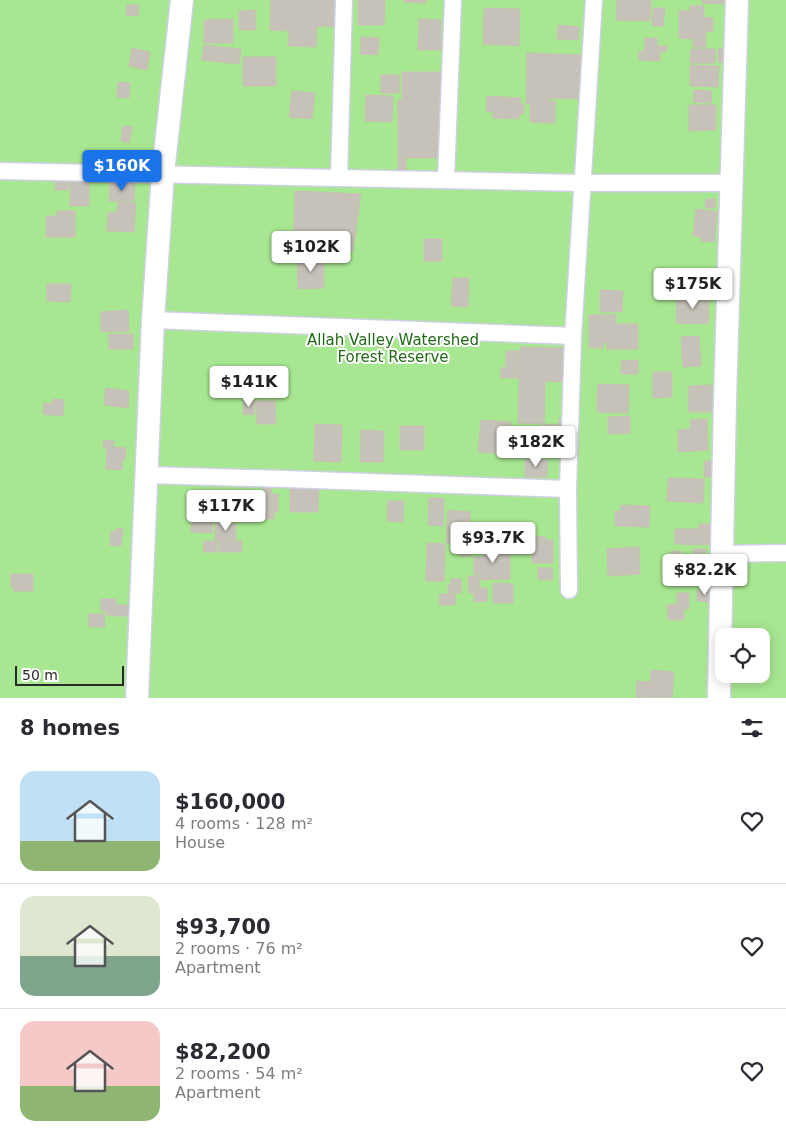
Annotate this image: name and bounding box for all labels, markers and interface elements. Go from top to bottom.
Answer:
pin: $160K [87,150,157,192]
text: $160K [94,156,150,175]
pin: $102K [276,230,346,273]
text: $102K [283,237,339,256]
pin: $175K [658,268,728,310]
text: $175K [665,274,721,293]
park label: Allah Valley Watershed Forest Reserve [307,331,479,366]
pin: $141K [214,366,284,408]
text: $141K [221,372,277,391]
pin: $182K [501,426,571,468]
text: $182K [508,432,564,451]
pin: $117K [191,490,261,532]
text: $117K [198,496,254,515]
pin: $93.7K [452,522,534,564]
text: $93.7K [461,528,525,547]
pin: $82.2K [664,554,746,596]
text: $82.2K [673,560,737,579]
map controls [715,628,770,683]
button: locate [715,628,770,683]
scale bar [15,663,124,686]
text: 50 m [22,667,58,683]
icon: filters [738,714,766,742]
text: 8 homes [20,716,120,740]
text: $160,000 [175,790,285,814]
icon: home [60,791,120,851]
icon: heart [738,807,766,835]
text: 4 rooms · 128 m² [175,814,313,833]
text: House [175,833,225,852]
text: $93,700 [175,915,271,939]
icon: home [60,916,120,976]
icon: heart [738,932,766,960]
text: 2 rooms · 76 m² [175,939,303,958]
text: Apartment [175,958,261,977]
text: $82,200 [175,1040,271,1064]
icon: home [60,1041,120,1101]
icon: heart [738,1057,766,1085]
text: 2 rooms · 54 m² [175,1064,303,1083]
text: Apartment [175,1083,261,1102]

